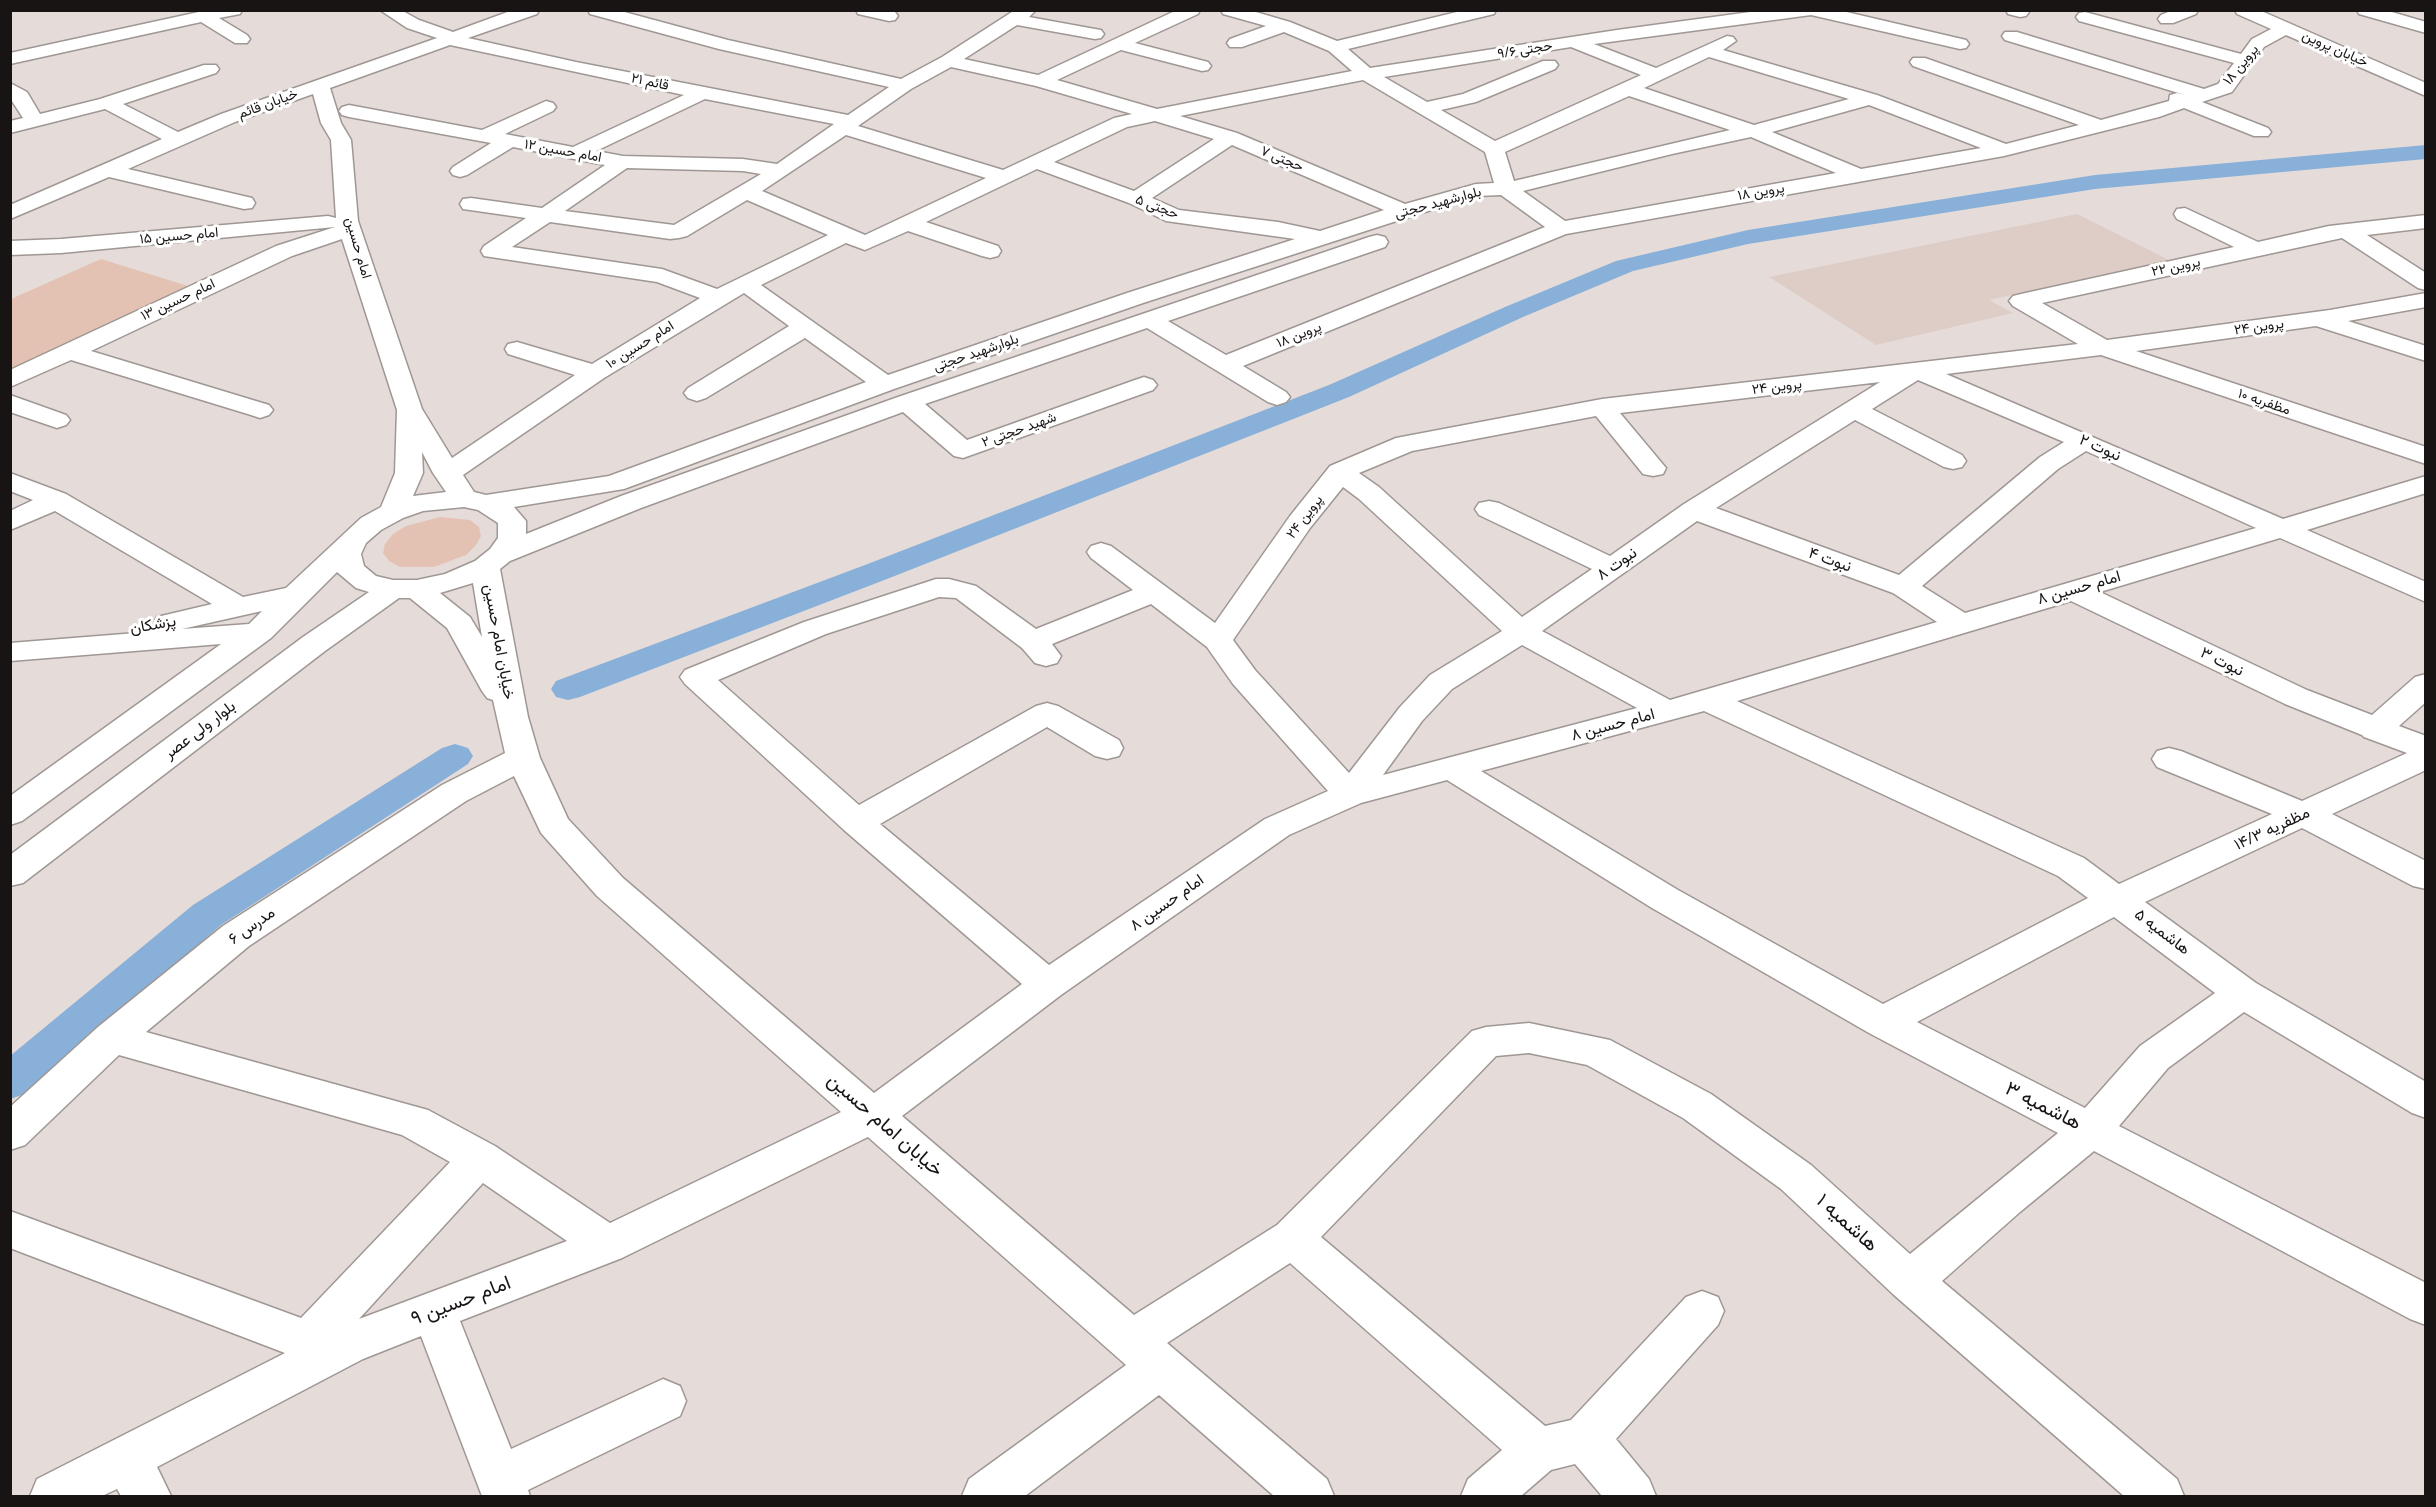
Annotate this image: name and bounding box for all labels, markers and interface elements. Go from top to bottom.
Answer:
street label: خیابان پروین [2300,27,2370,71]
street label: حجتی ۹/۶ [1496,37,1554,63]
street label: پروین ۱۸ [2220,41,2262,89]
street label: قائم ۲۱ [630,70,670,94]
street label: خیابان قائم [236,85,300,123]
street label: امام حسین ۱۲ [523,136,603,166]
street label: حجتی ۷ [1258,142,1306,176]
street label: پروین ۱۸ [1736,180,1786,204]
street label: بلوارشهید حجتی [1393,183,1483,223]
street label: حجتی ۵ [1133,191,1181,223]
street label: امام حسین [341,215,375,281]
street label: امام حسین ۱۵ [139,224,219,248]
street label: پروین ۲۲ [2150,254,2202,280]
street label: امام حسین ۱۳ [138,275,218,325]
street label: پروین ۲۴ [2233,315,2285,339]
street label: ۱۰ امام حسین [603,318,677,372]
street label: پروین ۱۸ [1274,318,1324,352]
street label: بلوارشهید حجتی [931,331,1021,375]
street label: پروین ۲۴ [1751,376,1803,398]
street label: مظفریه ۱۰ [2236,385,2292,419]
street label: شهید حجتی ۲ [979,409,1059,451]
street label: نبوت ۲ [2076,430,2124,466]
street label: پروین ۲۴ [1283,492,1327,542]
street label: نبوت ۸ [1593,543,1641,585]
street label: نبوت ۴ [1806,543,1854,577]
street label: امام حسین ۸ [2035,567,2123,609]
street label: خیابان امام حسین [479,583,519,701]
street label: پزشکان [129,612,177,638]
street label: نبوت ۳ [2197,643,2247,681]
street label: بلوار ولی عصر [160,697,240,763]
street label: امام حسین ۸ [1569,705,1657,745]
street label: مظفریه ۱۴/۳ [2231,803,2313,855]
street label: امام حسین ۸ [1126,871,1208,935]
street label: مدرس ۶ [225,903,279,949]
street label: هاشمیه ۵ [2130,905,2194,959]
street label: خیابان امام حسین [822,1068,948,1182]
street label: هاشمیه ۳ [2001,1077,2085,1135]
street label: ۱ هاشمیه [1811,1189,1883,1257]
street label: امام حسین ۹ [408,1271,514,1331]

